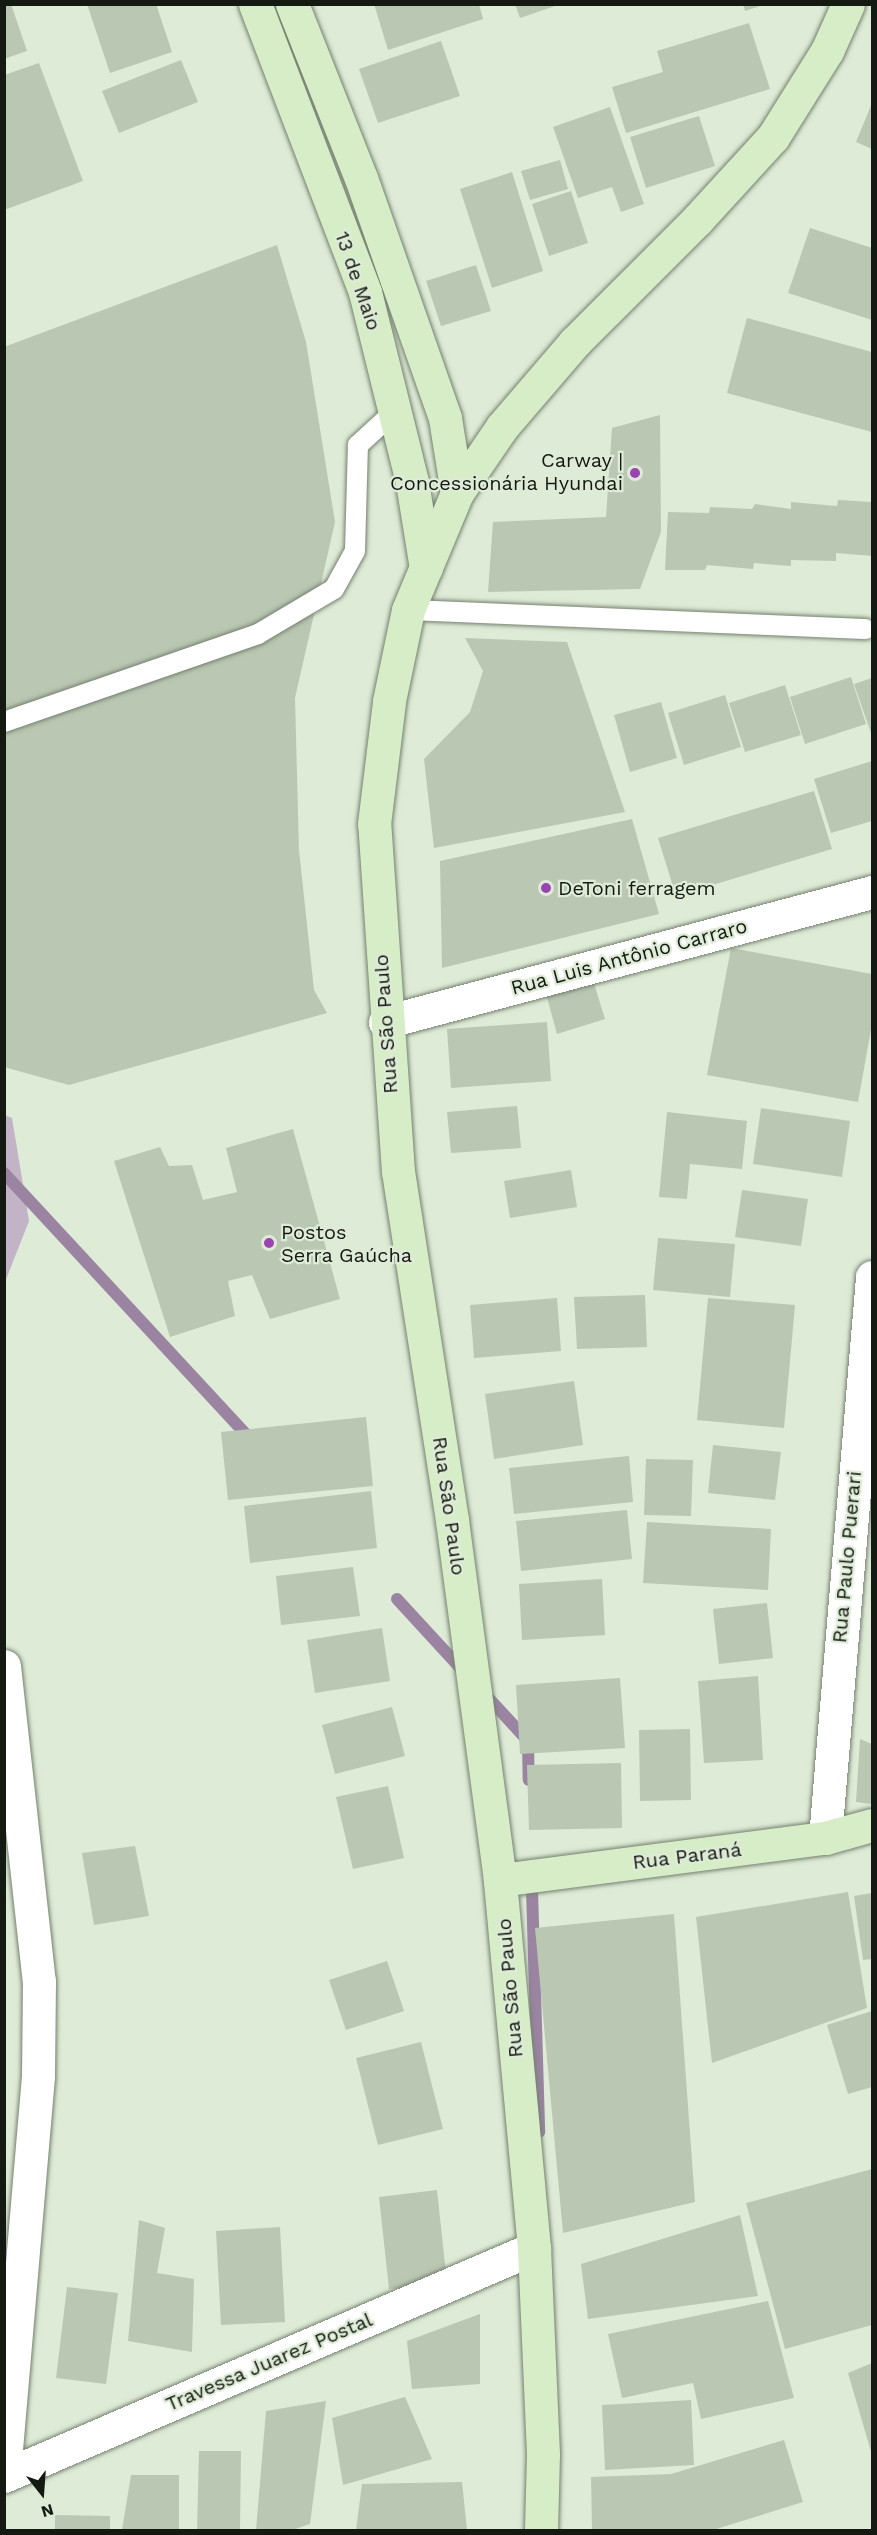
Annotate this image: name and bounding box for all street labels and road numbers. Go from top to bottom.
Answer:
street label: 13 de Maio [330,229,386,333]
street label: Rua Luis Antônio Carraro [508,914,750,1000]
street label: Rua São Paulo [369,953,403,1095]
street label: Rua São Paulo [427,1435,471,1577]
street label: Rua Paulo Puerari [828,1470,866,1644]
street label: Rua Paraná [631,1837,743,1875]
street label: Rua São Paulo [492,1917,528,2059]
street label: Travessa Juarez Postal [162,2307,376,2417]

